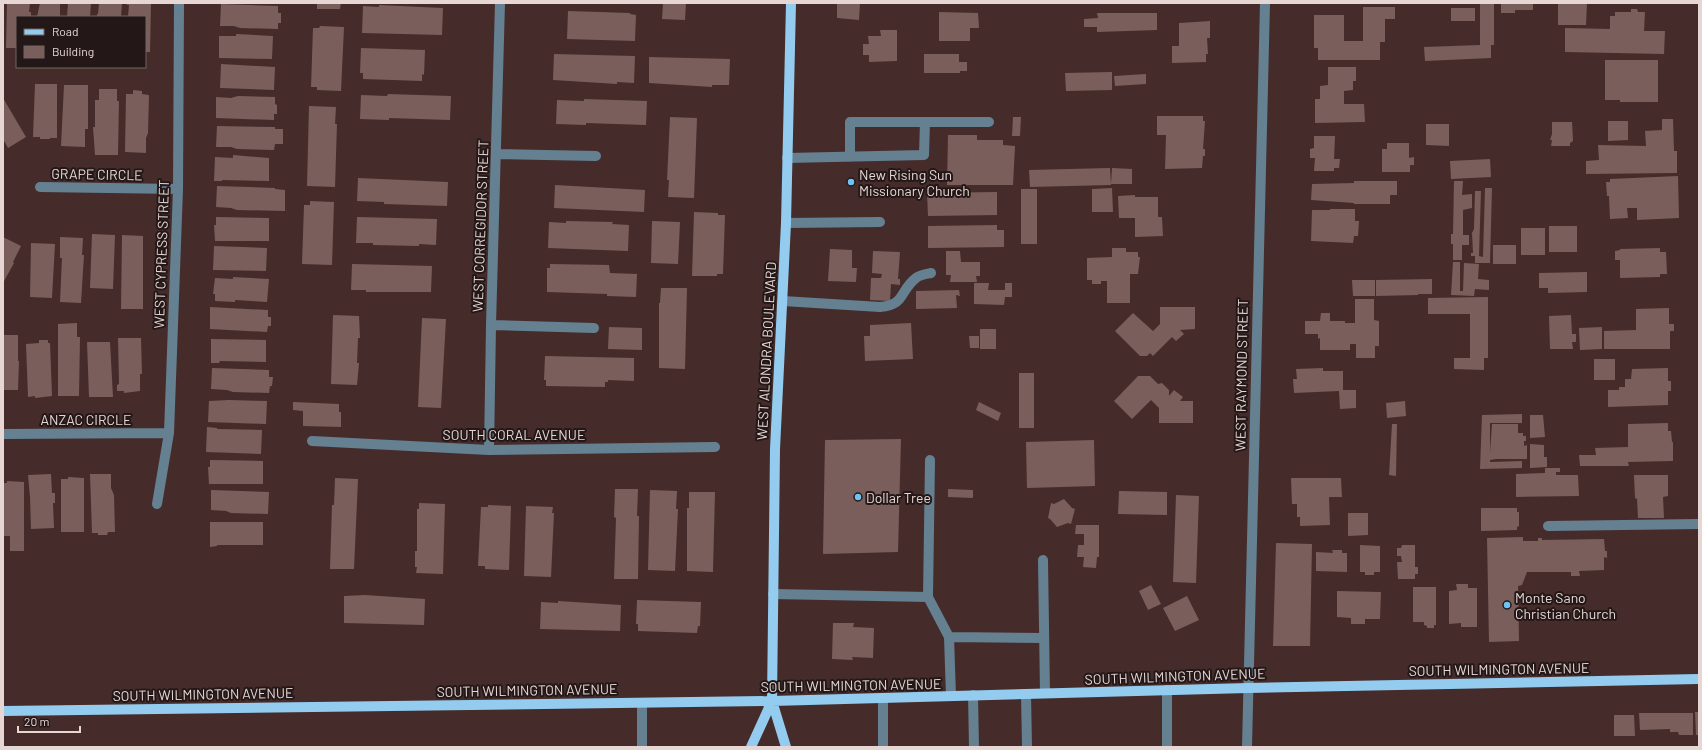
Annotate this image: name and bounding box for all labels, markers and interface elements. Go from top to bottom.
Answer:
legend [16,16,146,68]
text: Road [52,24,79,38]
text: Building [52,44,94,58]
street label: WEST CORREGIDOR STREET [468,140,492,312]
street label: GRAPE CIRCLE [51,165,143,183]
place label: New Rising Sun Missionary Church [859,166,970,199]
marker: New Rising Sun Missionary Church [846,177,856,187]
street label: WEST CYPRESS STREET [150,179,172,329]
street label: WEST ALONDRA BOULEVARD [753,261,779,441]
street label: WEST RAYMOND STREET [1231,299,1251,451]
street label: ANZAC CIRCLE [41,411,131,428]
street label: SOUTH CORAL AVENUE [443,426,585,443]
place label: Dollar Tree [866,489,931,506]
marker: Dollar Tree [853,492,863,502]
place label: Monte Sano Christian Church [1515,589,1616,622]
marker: Monte Sano Christian Church [1502,600,1512,610]
street label: SOUTH WILMINGTON AVENUE [1408,659,1590,679]
street label: SOUTH WILMINGTON AVENUE [1084,664,1266,688]
street label: SOUTH WILMINGTON AVENUE [760,675,942,695]
street label: SOUTH WILMINGTON AVENUE [436,680,618,700]
street label: SOUTH WILMINGTON AVENUE [112,684,294,704]
scale bar [18,708,80,734]
text: 20 m [24,714,50,728]

